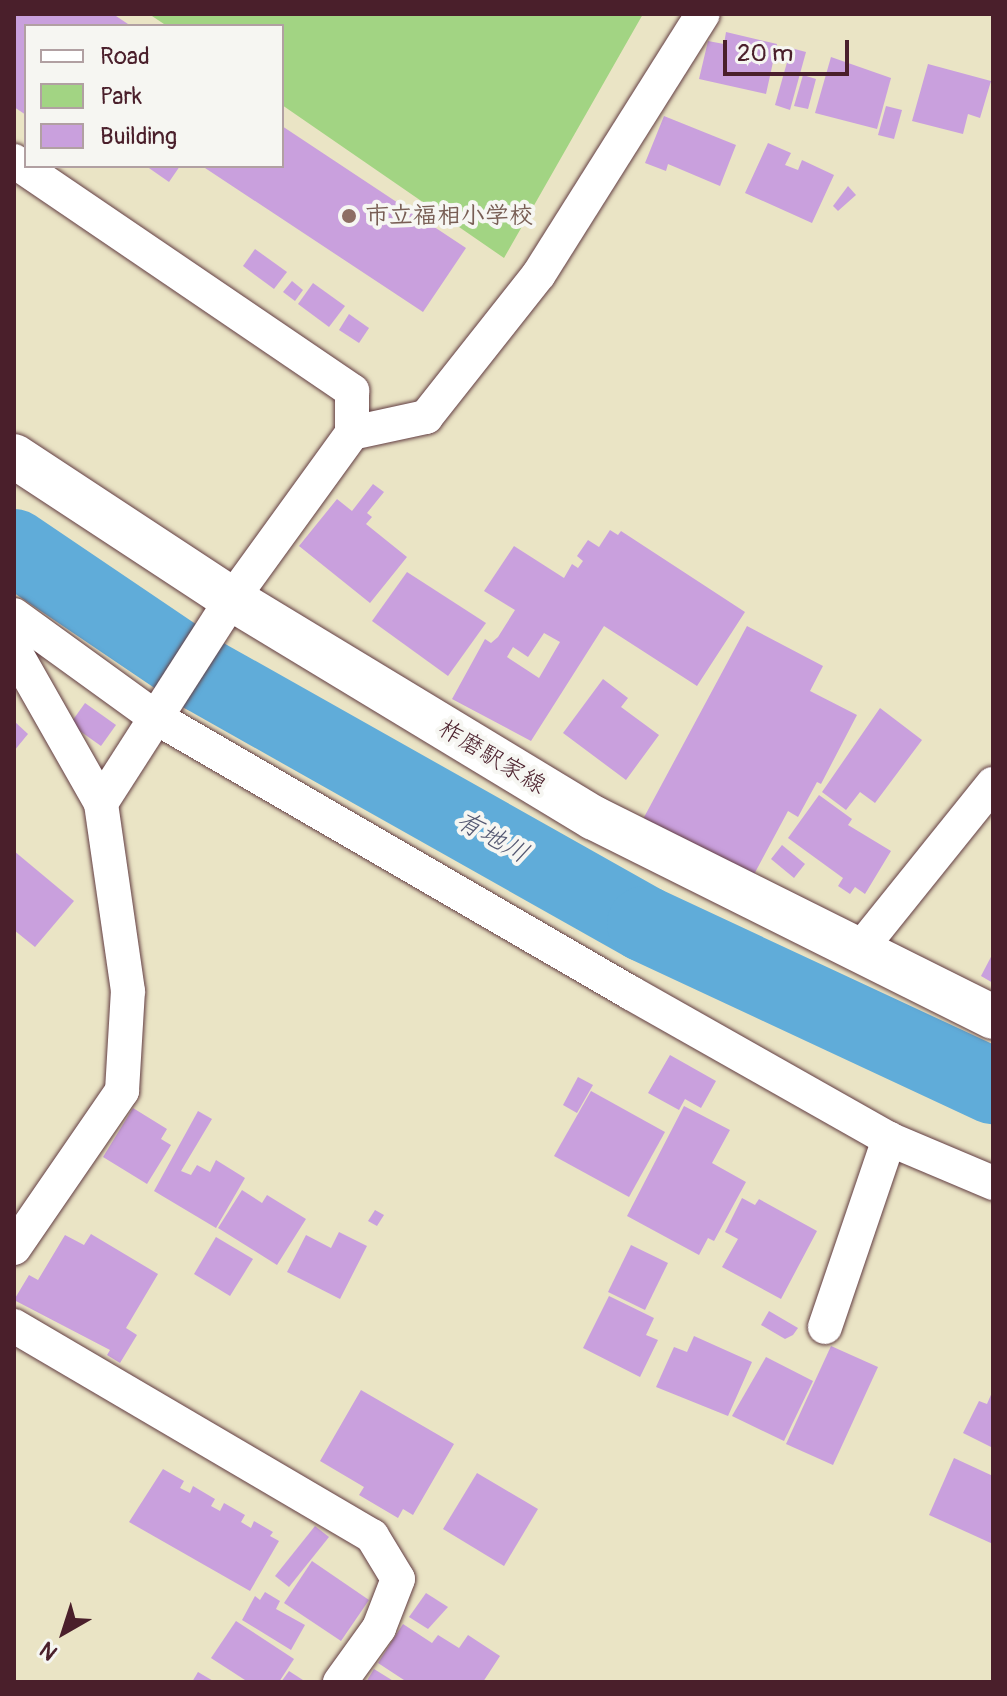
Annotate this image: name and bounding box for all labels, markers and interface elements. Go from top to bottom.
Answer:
legend [24,24,284,168]
scale bar [727,24,853,74]
text: 20 m [737,39,793,68]
text: Road [100,42,150,71]
text: Park [100,82,142,111]
text: Building [100,122,177,151]
place label: 市立福相小学校 [365,202,533,230]
marker: 市立福相小学校 [340,207,358,225]
street label: 柞磨駅家線 [433,714,551,800]
water label: 有地川 [450,805,534,871]
north arrow [24,1592,104,1672]
text: N [34,1635,63,1666]

